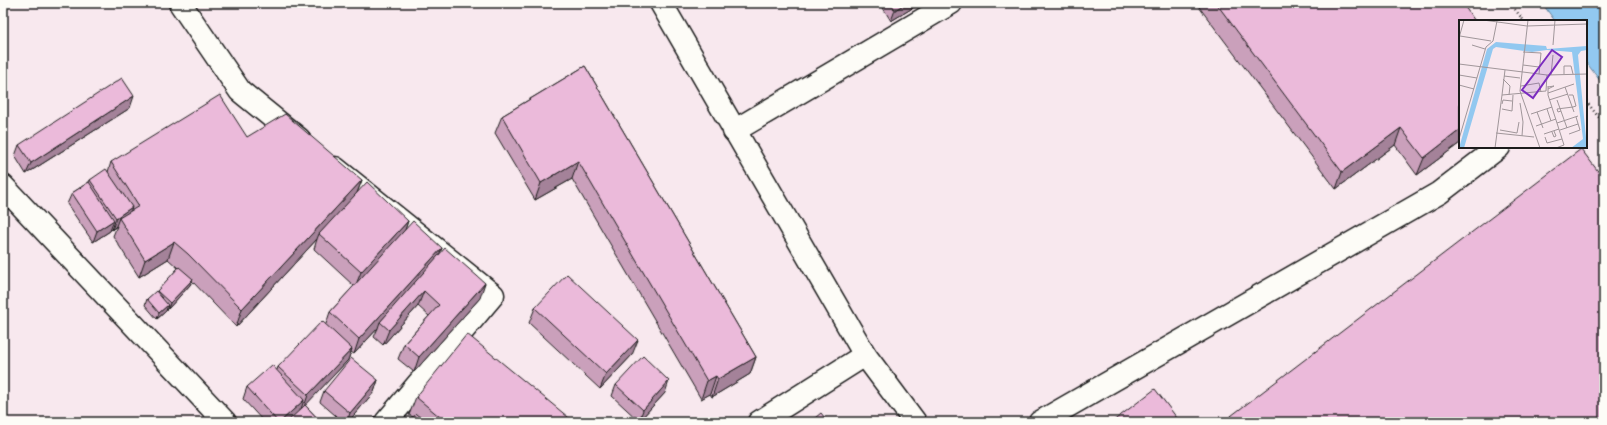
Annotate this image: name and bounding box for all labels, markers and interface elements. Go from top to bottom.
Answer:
inset map [1459,20,1587,148]

